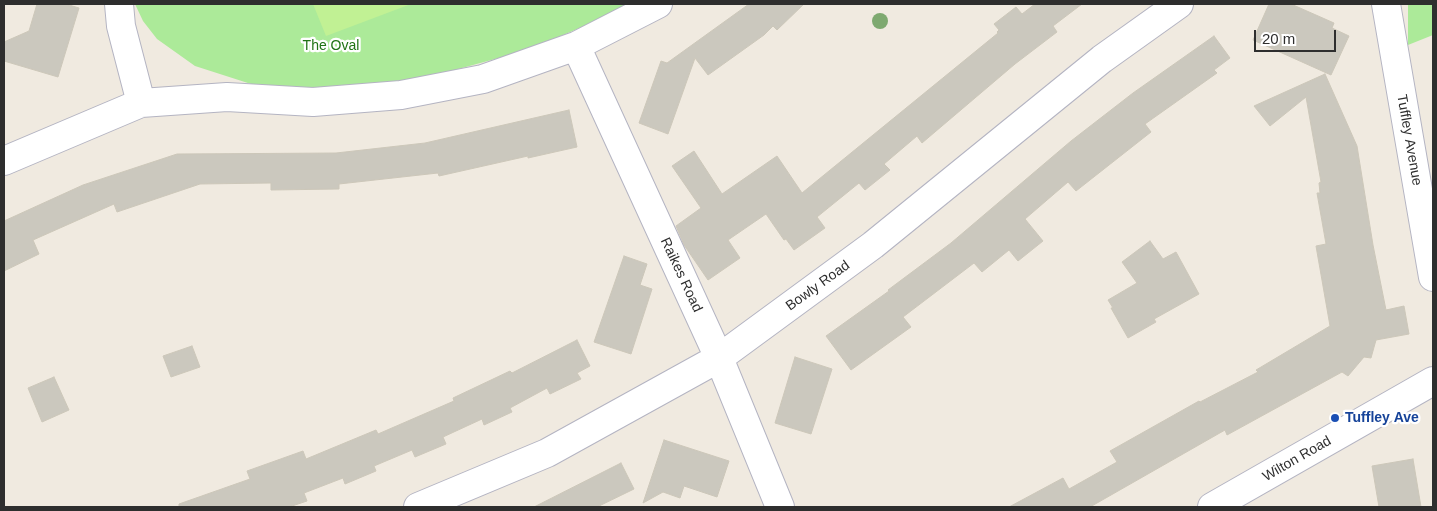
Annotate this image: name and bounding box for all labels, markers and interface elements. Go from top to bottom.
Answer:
scale bar [1257,20,1340,52]
text: 20 m [1262,30,1295,47]
park label: The Oval [303,38,359,54]
street label: Tuffley Avenue [1393,93,1425,187]
street label: Raikes Road [656,235,706,315]
street label: Bowly Road [783,257,853,315]
place label: Tuffley Ave [1345,410,1419,426]
marker: Tuffley Ave [1329,412,1341,424]
street label: Wilton Road [1260,433,1334,485]

